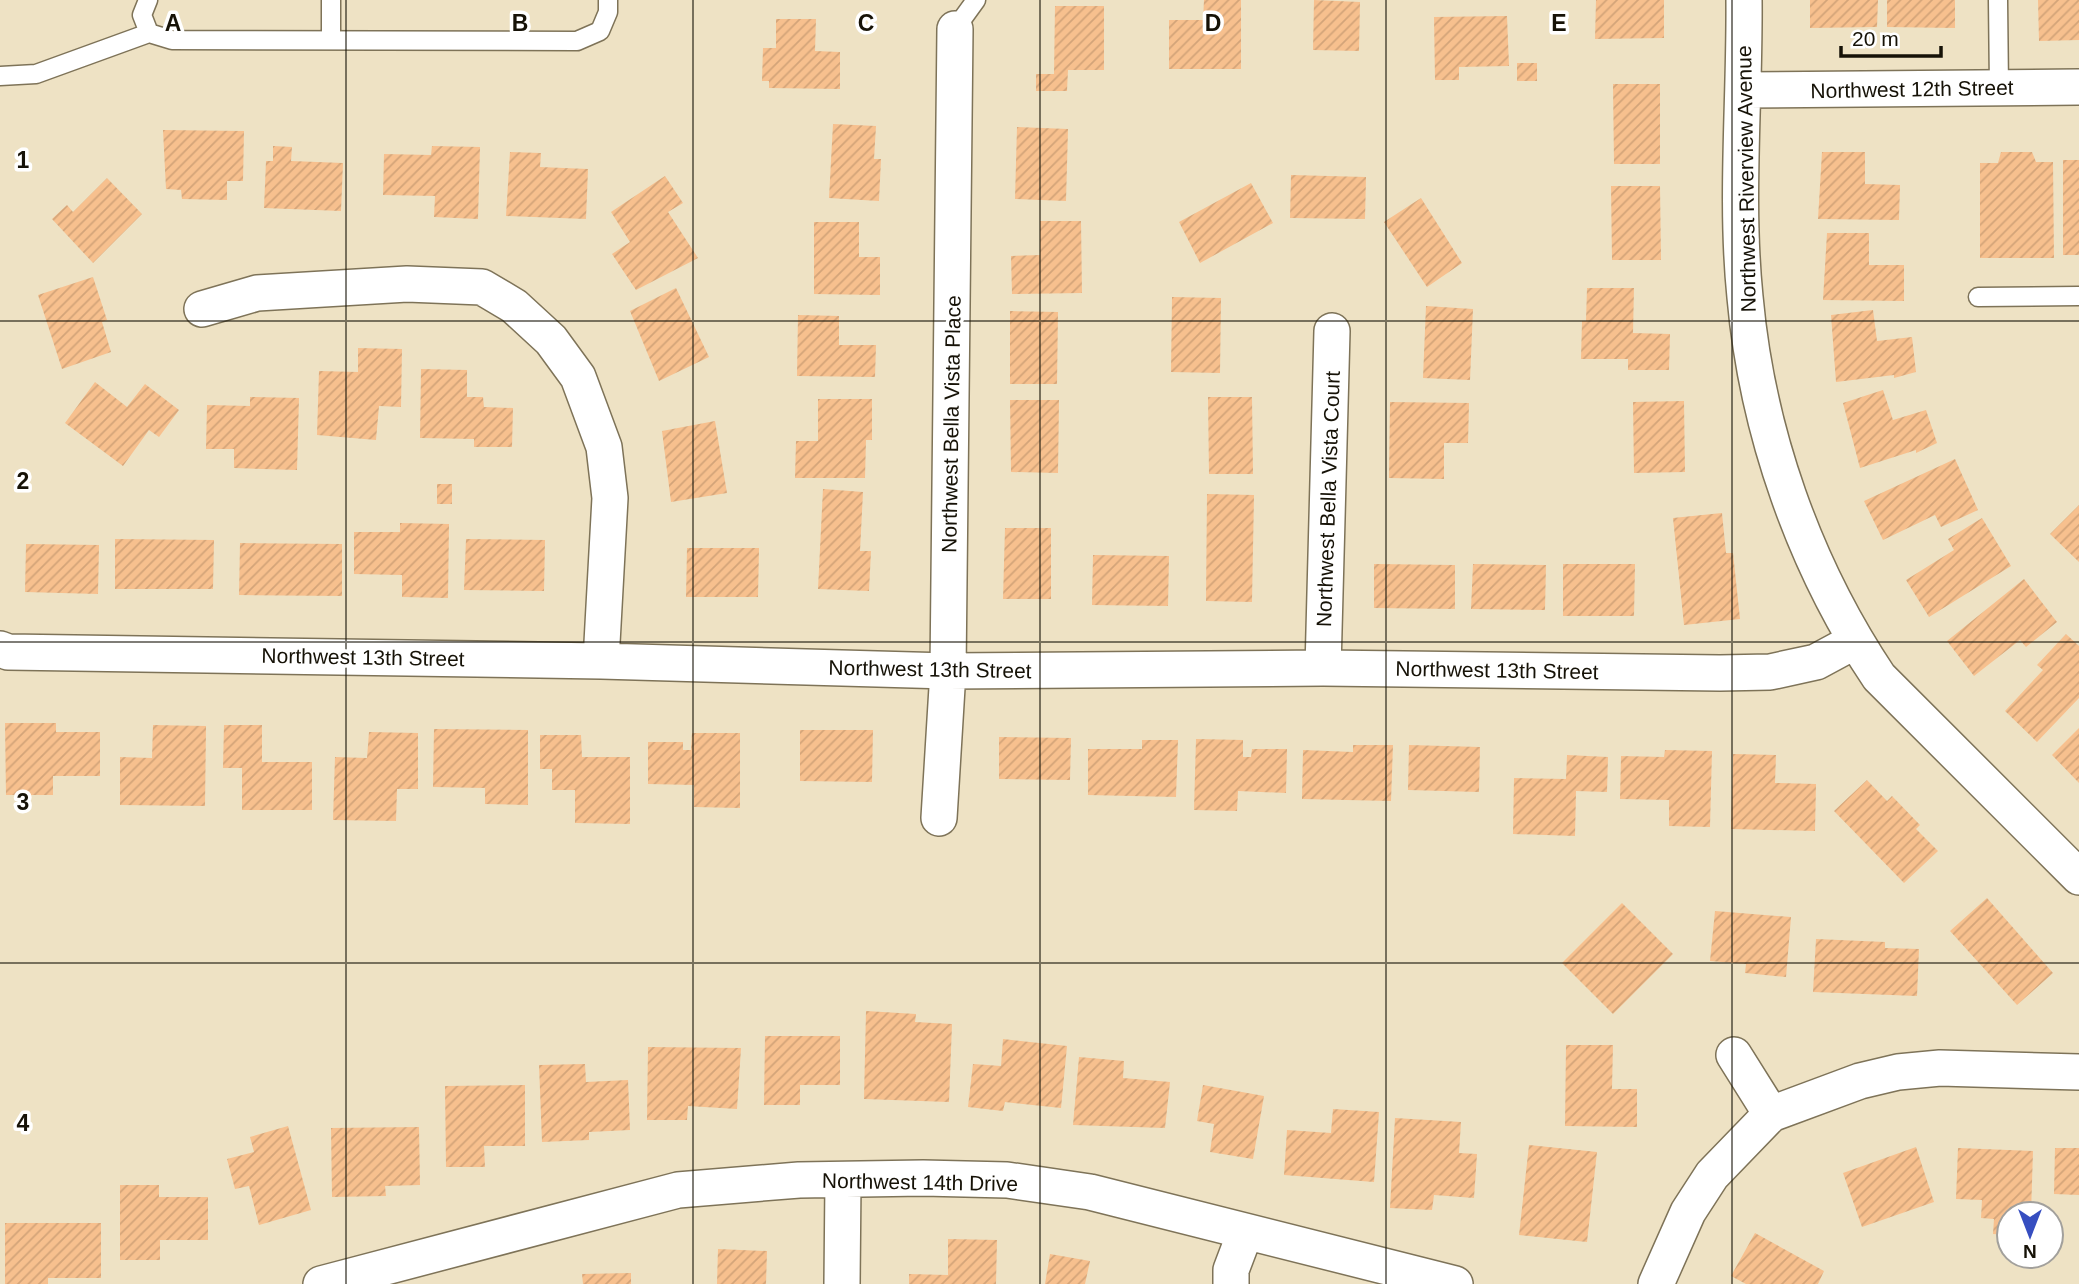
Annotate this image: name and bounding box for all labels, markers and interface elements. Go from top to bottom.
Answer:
text: A [165,10,181,36]
text: B [512,10,528,36]
text: C [858,10,874,36]
text: D [1205,10,1221,36]
text: E [1551,10,1567,36]
scale bar [1841,14,1941,58]
text: 20 m [1852,27,1899,50]
street label: Northwest Riverview Avenue [1732,45,1760,313]
street label: Northwest 12th Street [1810,76,2014,102]
text: 1 [17,147,30,173]
street label: Northwest Bella Vista Place [937,295,965,553]
street label: Northwest Bella Vista Court [1312,370,1344,628]
text: 2 [17,468,29,494]
street label: Northwest 13th Street [261,644,465,670]
street label: Northwest 13th Street [828,656,1032,682]
street label: Northwest 13th Street [1395,657,1599,683]
text: 3 [17,789,29,815]
text: 4 [17,1110,30,1136]
street label: Northwest 14th Drive [822,1169,1018,1195]
north arrow [1995,1200,2065,1270]
text: N [2023,1241,2037,1262]

